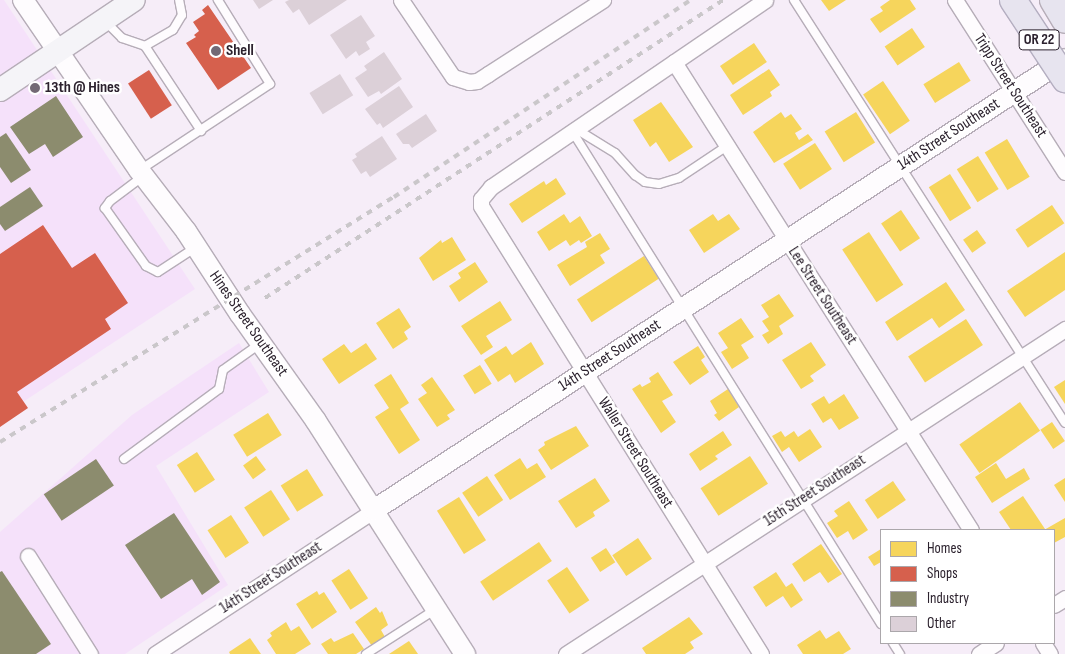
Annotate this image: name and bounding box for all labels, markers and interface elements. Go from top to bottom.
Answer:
road number: OR 22 [1018,28,1060,52]
street label: Tripp Street Southeast [969,30,1051,142]
place label: Shell [226,41,254,61]
marker: Shell [210,45,222,57]
place label: 13th @ Hines [45,78,120,98]
marker: 13th @ Hines [29,82,41,94]
street label: 14th Street Southeast [894,95,1004,175]
street label: Lee Street Southeast [783,244,861,348]
street label: Hines Street Southeast [205,268,291,380]
street label: 14th Street Southeast [555,316,665,396]
street label: Waller Street Southeast [593,394,677,512]
street label: 15th Street Southeast [760,451,870,531]
legend [880,529,1055,644]
street label: 14th Street Southeast [216,538,326,618]
text: Homes [927,539,962,558]
text: Shops [927,564,958,583]
text: Industry [927,589,969,608]
text: Other [927,614,956,633]

